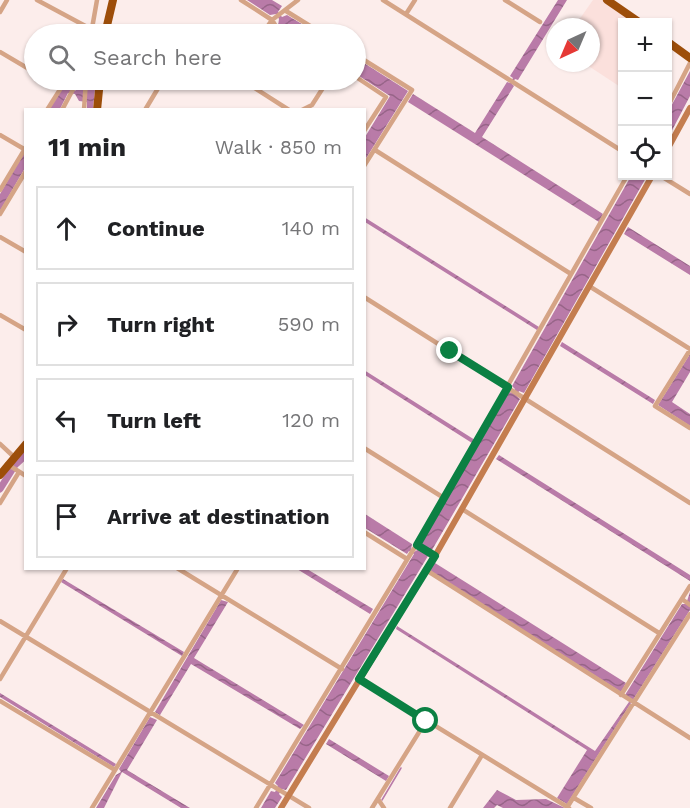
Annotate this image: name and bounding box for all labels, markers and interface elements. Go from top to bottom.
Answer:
north arrow [546,18,600,72]
map controls [618,18,672,180]
button: + [618,18,672,72]
search box [24,24,366,90]
icon: search [45,41,78,74]
text: Search here [93,45,222,70]
button: − [618,72,672,126]
button: locate [618,126,672,180]
text: 11 min [48,132,126,162]
text: Walk · 850 m [215,135,342,159]
icon: ahead [50,212,83,245]
text: Continue [107,216,205,241]
text: 140 m [282,216,340,240]
icon: right [50,308,83,341]
text: Turn right [107,312,214,337]
text: 590 m [278,312,340,336]
route end [436,337,462,363]
icon: left [50,404,83,437]
text: Turn left [107,408,201,433]
text: 120 m [282,408,340,432]
icon: arrive [50,500,83,533]
text: Arrive at destination [107,504,330,529]
route start [412,707,438,733]

